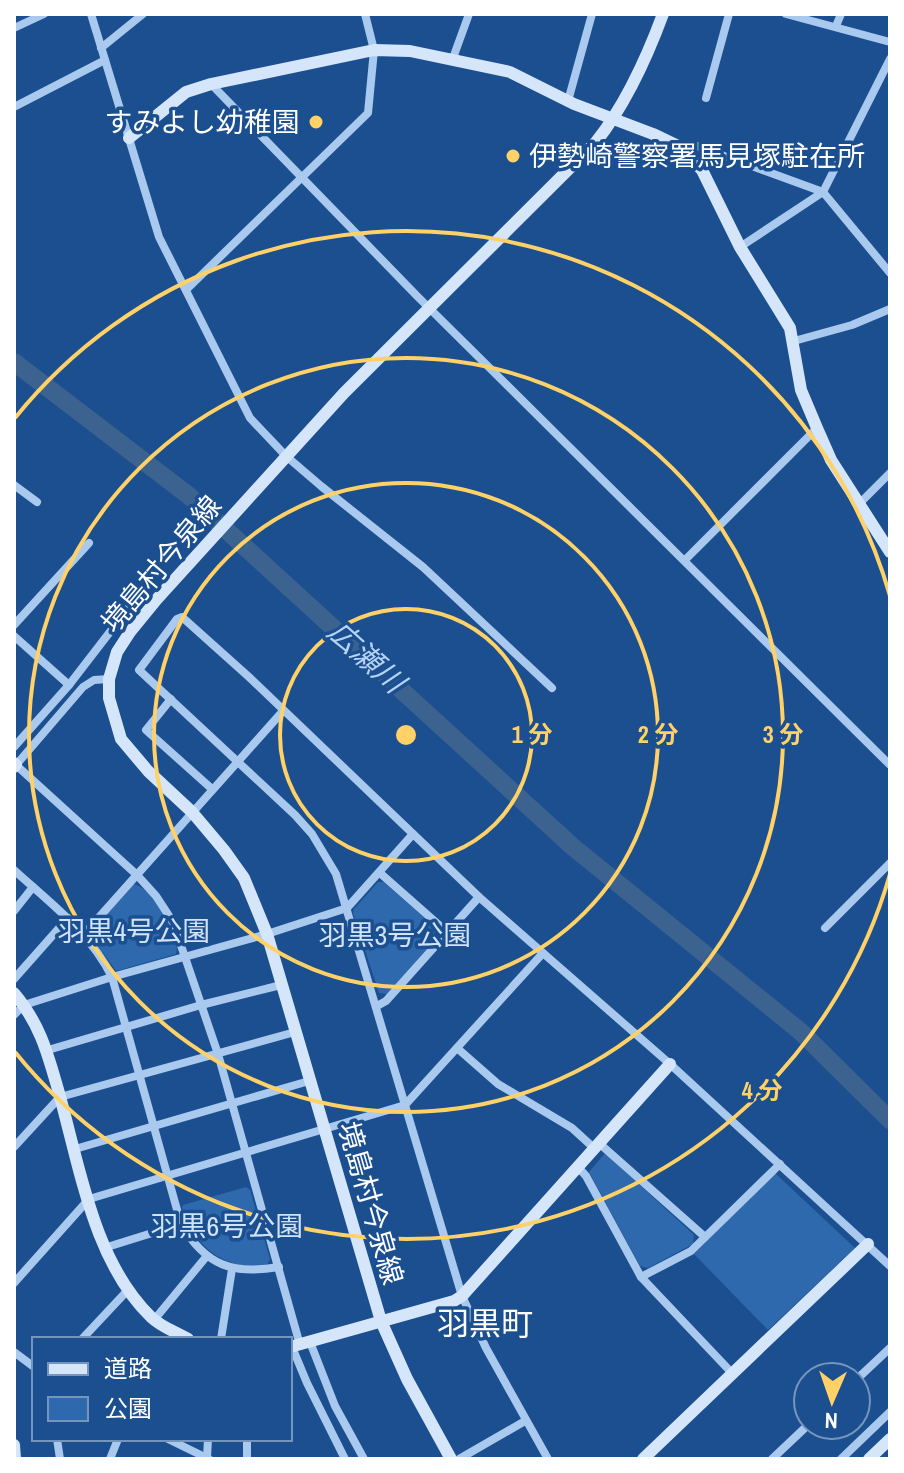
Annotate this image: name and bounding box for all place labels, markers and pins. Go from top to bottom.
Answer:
place label: すみよし幼稚園 [104,103,300,141]
marker: すみよし幼稚園 [307,113,325,131]
place label: 伊勢崎警察署馬見塚駐在所 [529,137,865,175]
marker: 伊勢崎警察署馬見塚駐在所 [504,147,522,165]
centre of rings [392,721,420,749]

